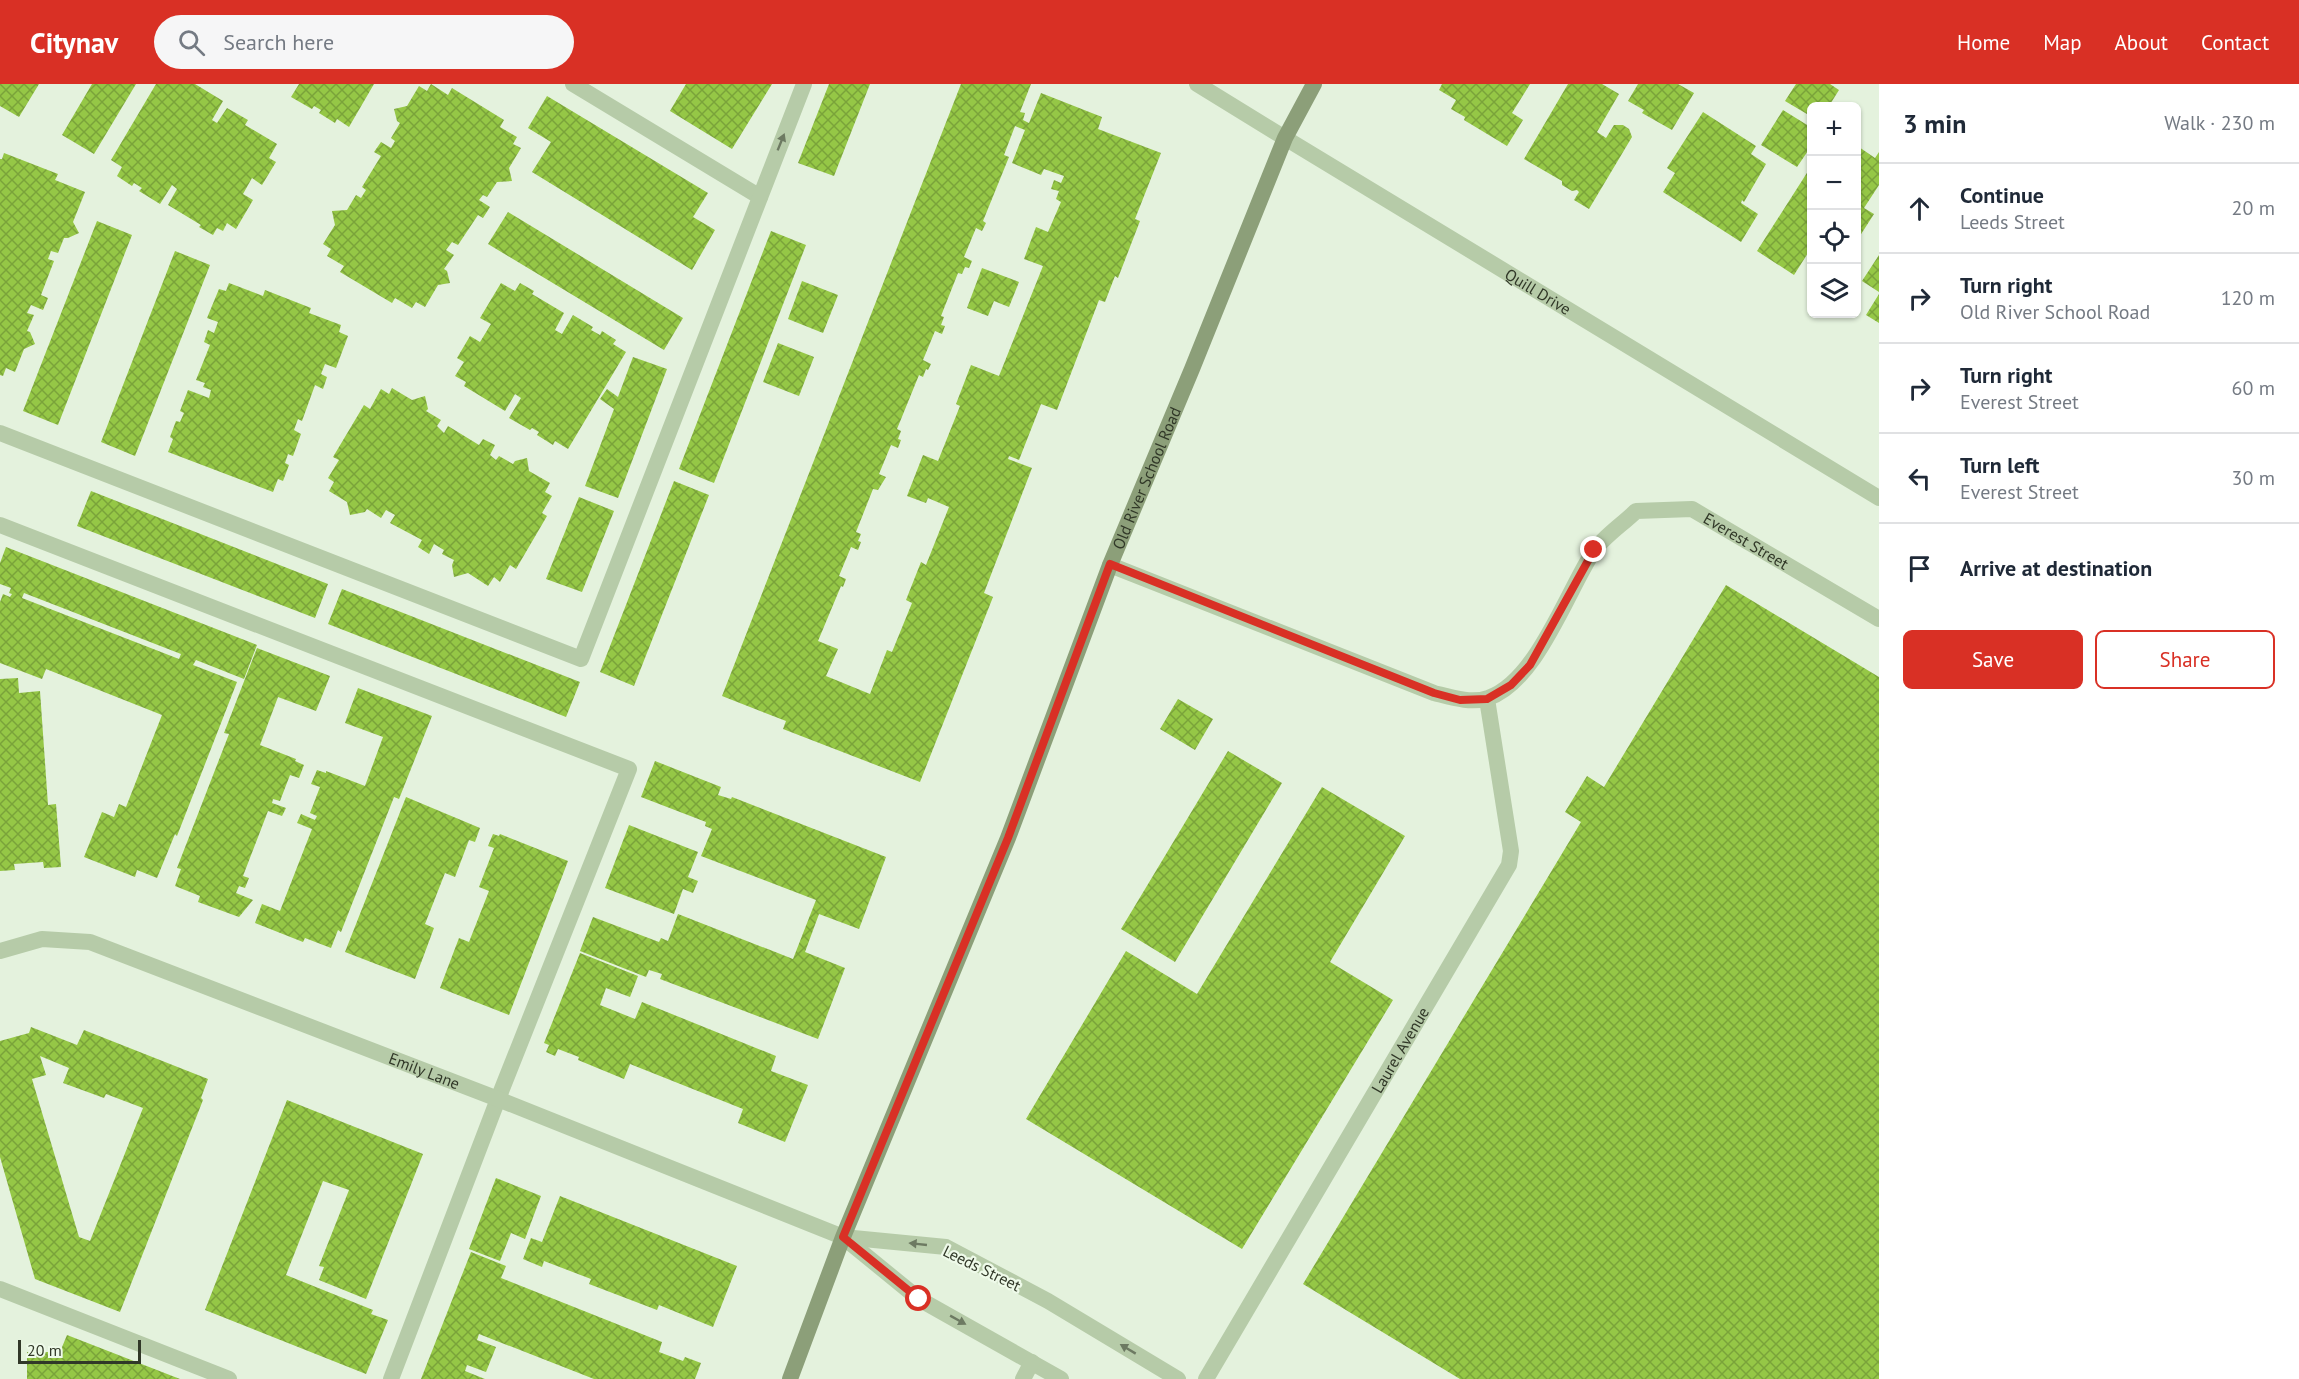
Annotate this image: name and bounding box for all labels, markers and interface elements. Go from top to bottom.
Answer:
search box [154,15,574,69]
text: Citynav [30,24,118,61]
icon: search [175,26,208,59]
text: Search here [223,28,334,56]
text: Home [1957,29,2010,56]
text: Map [2043,29,2082,56]
text: About [2115,29,2168,56]
text: Contact [2201,29,2269,56]
map controls [1807,102,1861,318]
button: + [1807,102,1861,156]
text: 3 min [1903,107,1966,140]
text: Walk · 230 m [2164,110,2275,136]
one-way arrow [776,133,786,151]
button: − [1807,156,1861,210]
text: Continue [1960,181,2044,209]
icon: ahead [1903,192,1936,225]
text: 20 m [2232,195,2275,221]
text: Leeds Street [1960,209,2065,235]
button: locate [1807,210,1861,264]
street label: Quill Drive [1502,264,1575,319]
button: layers [1807,264,1861,318]
text: Turn right [1960,271,2052,299]
icon: right [1903,282,1936,315]
text: 120 m [2221,285,2275,311]
text: Old River School Road [1960,299,2150,325]
text: Turn right [1960,361,2052,389]
icon: right [1903,372,1936,405]
text: 60 m [2232,375,2275,401]
text: Everest Street [1960,389,2079,415]
street label: Old River School Road [1108,404,1185,552]
text: Turn left [1960,451,2040,479]
icon: left [1903,462,1936,495]
text: 30 m [2232,465,2275,491]
text: Everest Street [1960,479,2079,505]
street label: Everest Street [1700,508,1793,574]
route end [1580,536,1606,562]
icon: arrive [1903,552,1936,585]
text: Arrive at destination [1960,554,2152,582]
button: Save [1903,630,2083,689]
button: Share [2095,630,2275,689]
street label: Laurel Avenue [1367,1003,1433,1097]
street label: Emily Lane [386,1048,463,1093]
one-way arrow [909,1239,928,1249]
street label: Leeds Street [940,1241,1025,1296]
route start [905,1285,931,1311]
one-way arrow [950,1315,967,1325]
scale bar [18,1337,141,1364]
text: 20 m [27,1340,62,1360]
one-way arrow [1120,1344,1136,1355]

